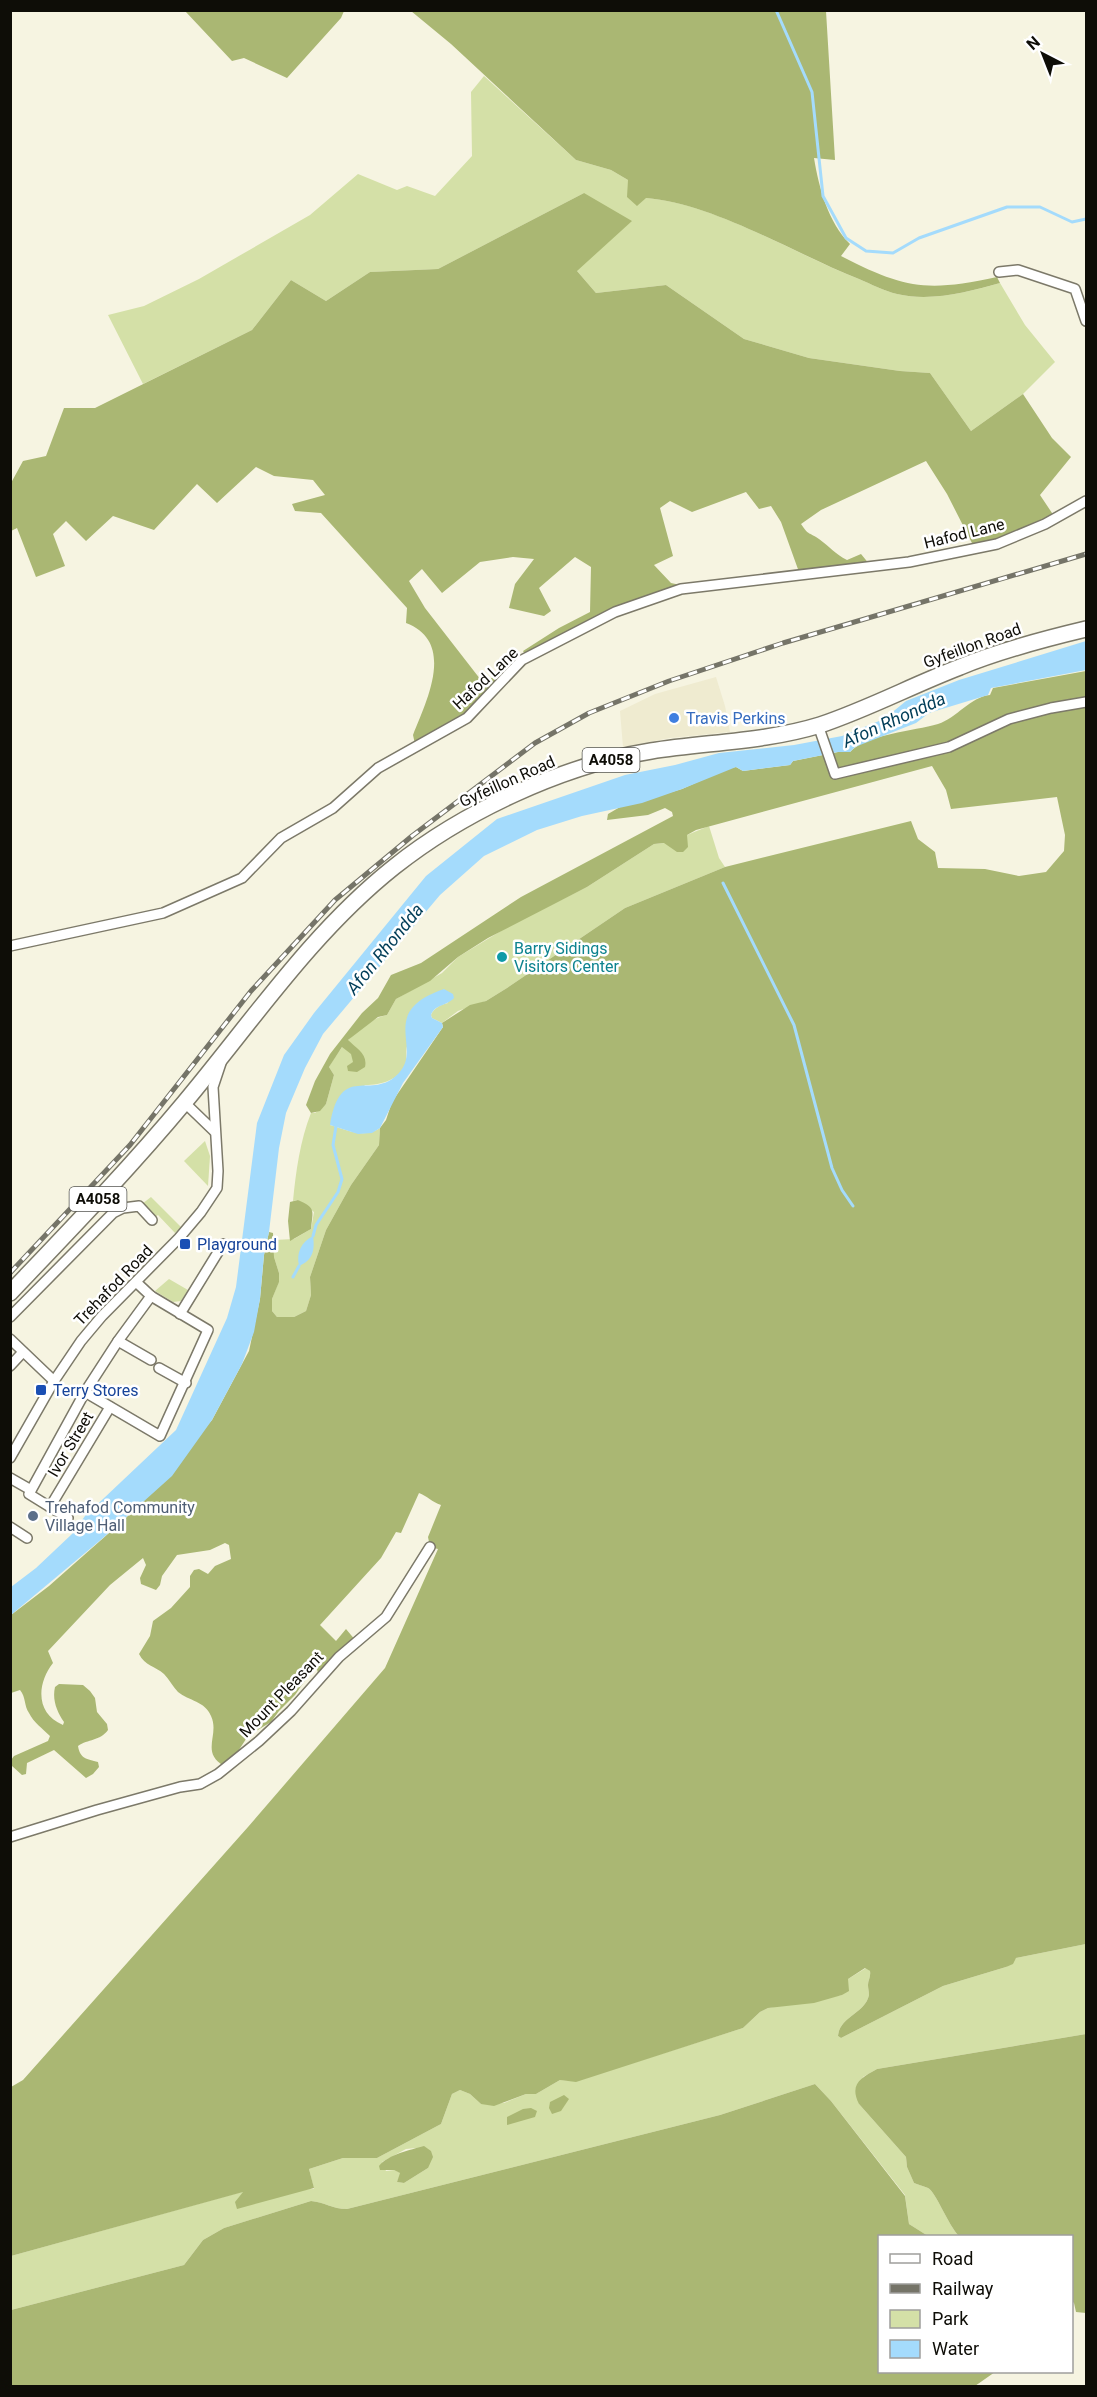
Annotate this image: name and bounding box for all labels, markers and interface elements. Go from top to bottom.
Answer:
north arrow [1013,24,1073,84]
text: N [1023,32,1044,54]
street label: Hafod Lane [922,514,1006,553]
street label: Gyfeillon Road [921,619,1024,672]
street label: Hafod Lane [449,643,522,713]
water label: Afon Rhondda [838,687,949,752]
place label: Travis Perkins [686,709,786,728]
marker: Travis Perkins [667,711,681,725]
road number: A4058 [582,748,640,772]
street label: Gyfeillon Road [456,752,558,811]
water label: Afon Rhondda [341,899,428,999]
place label: Barry Sidings Visitors Center [514,939,620,976]
marker: Barry Sidings Visitors Center [495,950,509,964]
road number: A4058 [70,1187,126,1211]
place label: Playground [197,1235,277,1254]
marker: Playground [178,1237,192,1251]
street label: Trehafod Road [70,1241,157,1330]
place label: Terry Stores [53,1381,139,1400]
marker: Terry Stores [34,1383,48,1397]
street label: Ivor Street [44,1408,97,1480]
place label: Trehafod Community Village Hall [45,1498,195,1535]
marker: Trehafod Community Village Hall [26,1509,40,1523]
street label: Mount Pleasant [236,1647,327,1741]
legend [878,2235,1073,2373]
text: Road [932,2248,973,2269]
text: Railway [932,2278,994,2299]
text: Park [932,2308,969,2329]
text: Water [932,2338,979,2359]

